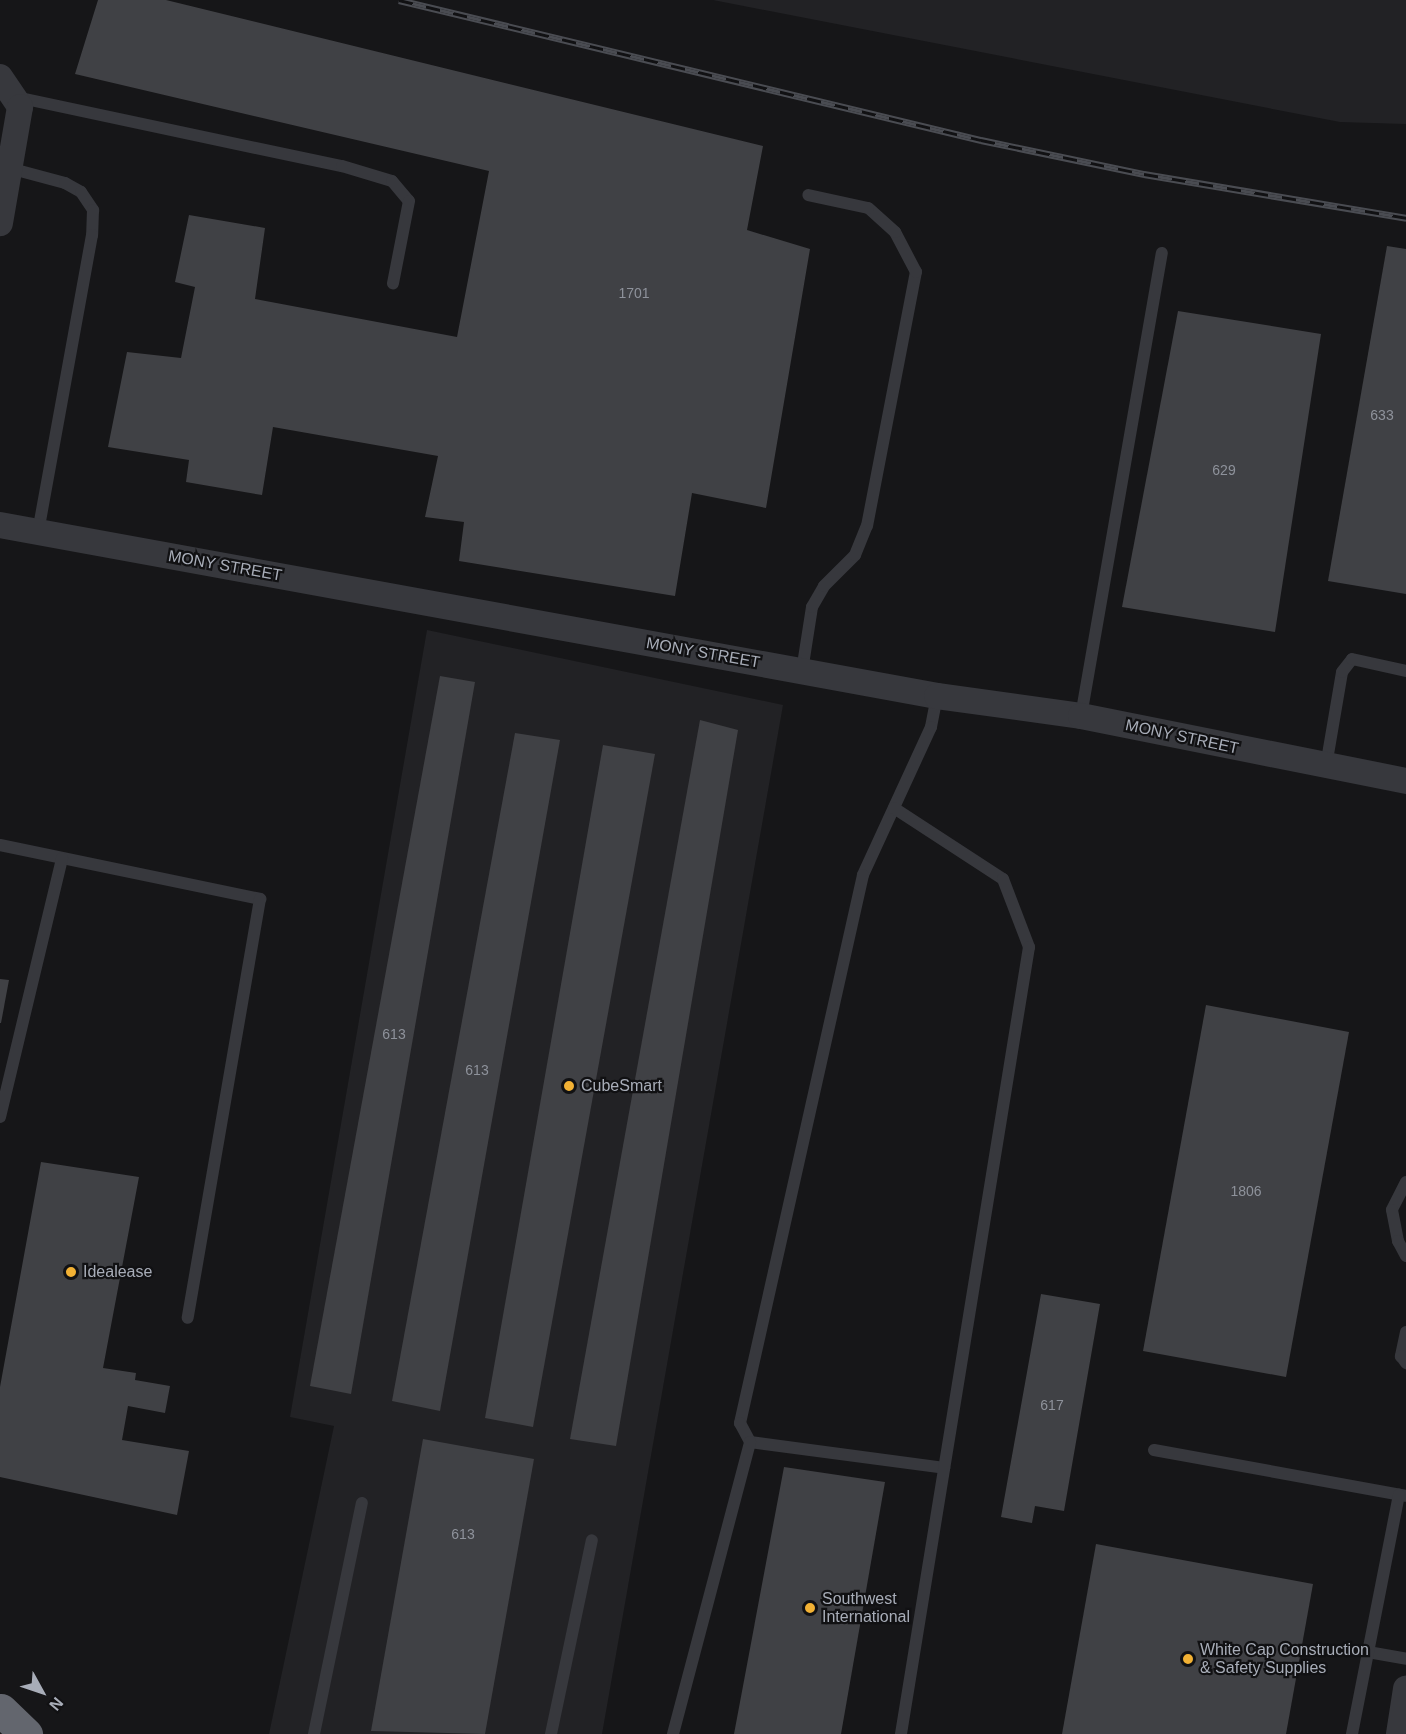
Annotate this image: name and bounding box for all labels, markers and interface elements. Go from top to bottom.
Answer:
house number: 1701 [618,285,650,301]
house number: 633 [1370,407,1394,423]
house number: 629 [1212,462,1236,478]
street label: MONY STREET [166,547,284,585]
street label: MONY STREET [644,634,762,672]
street label: MONY STREET [1123,716,1241,758]
house number: 613 [382,1026,406,1042]
house number: 613 [465,1062,489,1078]
place label: CubeSmart [581,1076,662,1096]
marker: CubeSmart [562,1079,576,1093]
house number: 1806 [1230,1183,1262,1199]
place label: Idealease [83,1262,152,1282]
marker: Idealease [64,1265,78,1279]
house number: 617 [1040,1397,1064,1413]
house number: 613 [451,1526,475,1542]
place label: Southwest International [822,1589,910,1627]
marker: Southwest International [803,1601,817,1615]
place label: White Cap Construction & Safety Supplies [1200,1640,1369,1678]
marker: White Cap Construction & Safety Supplies [1181,1652,1195,1666]
north arrow [12,1662,72,1722]
text: N [46,1694,66,1714]

